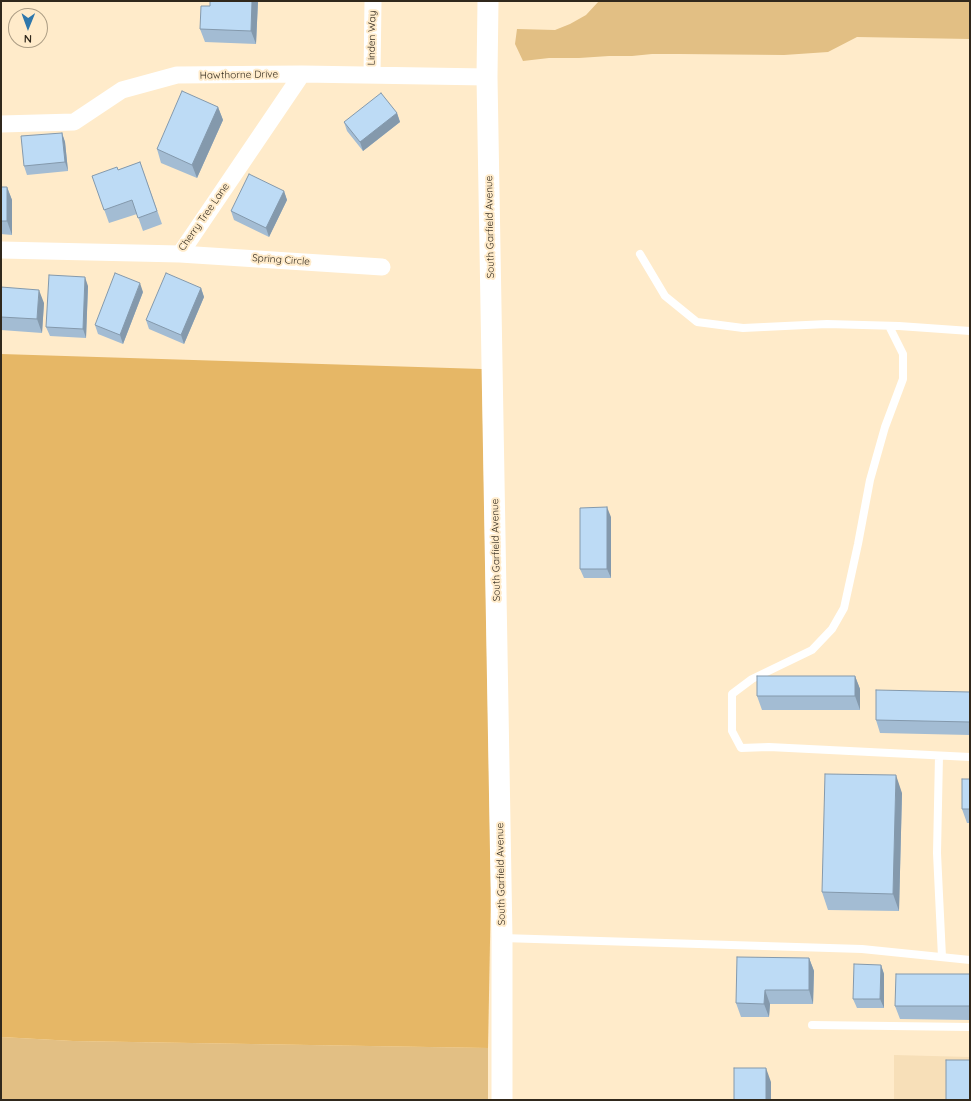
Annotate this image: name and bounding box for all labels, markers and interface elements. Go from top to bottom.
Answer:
north arrow [8,8,48,48]
street label: Linden Way [366,11,378,65]
text: N [24,32,32,46]
street label: Hawthorne Drive [200,68,278,82]
street label: South Garfield Avenue [483,176,497,278]
street label: Cherry Tree Lane [176,181,232,253]
street label: Spring Circle [252,252,310,268]
street label: South Garfield Avenue [489,499,503,601]
street label: South Garfield Avenue [494,823,508,925]

